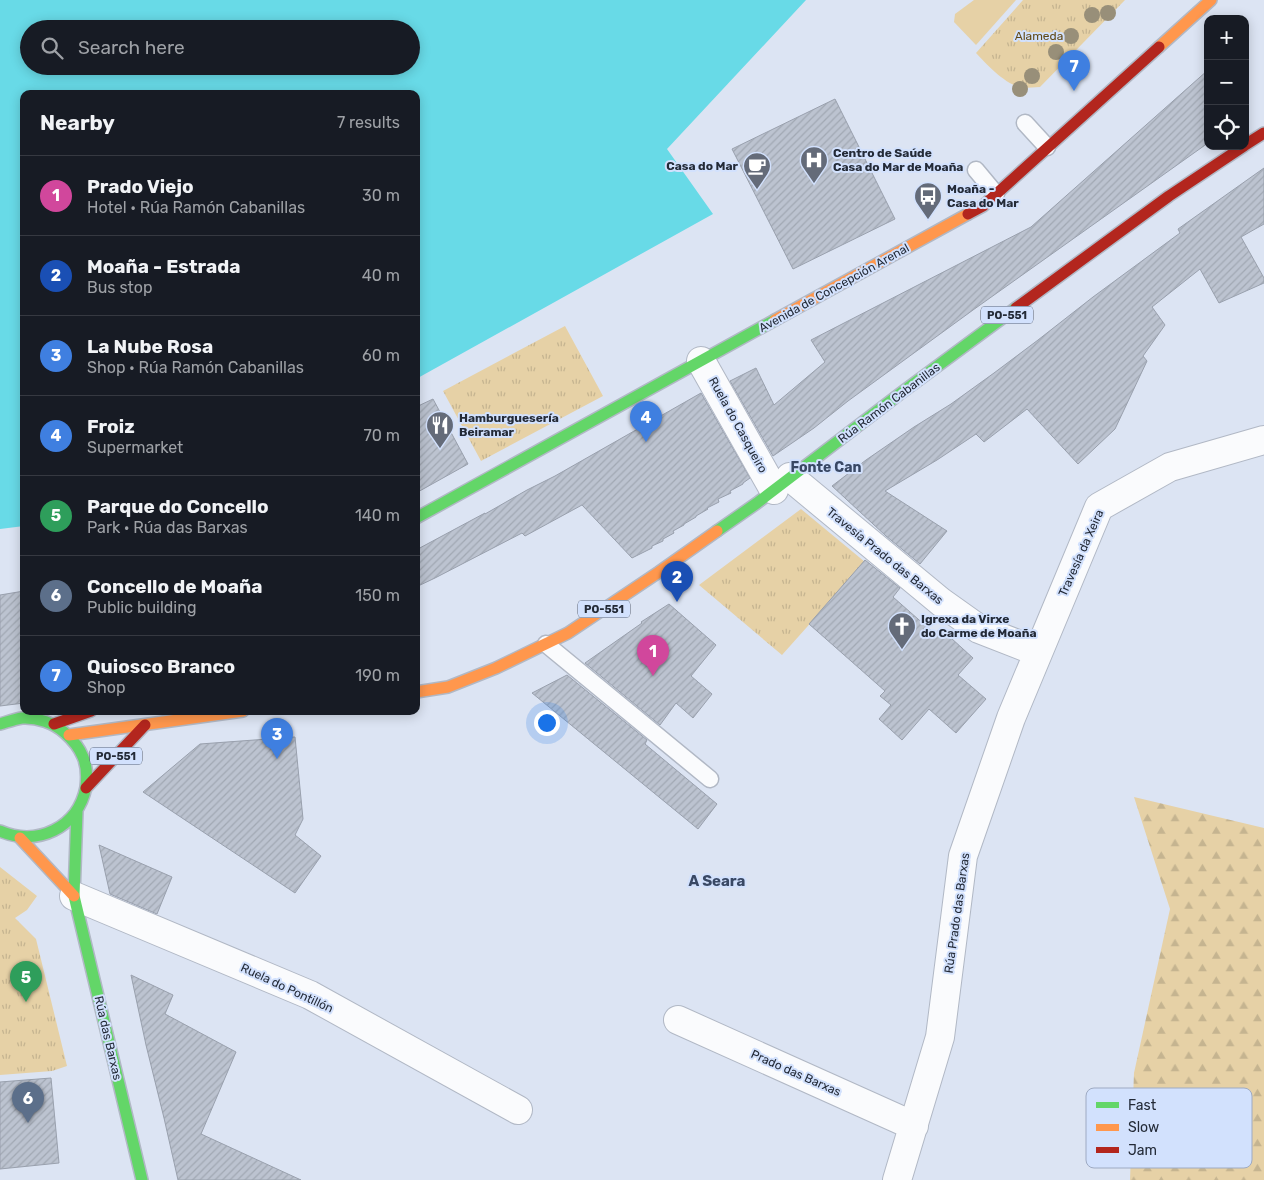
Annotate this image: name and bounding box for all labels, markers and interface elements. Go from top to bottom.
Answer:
map controls [1204,15,1249,150]
button: + [1204,15,1249,60]
search box [20,20,420,75]
park label: Alameda [1015,29,1063,43]
icon: search [38,34,66,62]
text: Search here [78,36,185,59]
pin: 7 [1058,50,1090,91]
button: − [1204,60,1249,105]
button: locate [1204,105,1249,150]
text: Nearby [40,110,115,135]
text: 7 results [337,113,400,132]
hospital icon: Centro de Saúde Casa do Mar de Moaña [799,145,829,184]
place label: Centro de Saúde Casa do Mar de Moaña [833,146,963,174]
cafe icon: Casa do Mar [742,151,772,190]
place label: Casa do Mar [666,159,739,173]
text: Prado Viejo [87,175,194,198]
bus stop icon: Moaña - Casa do Mar [913,181,943,220]
place label: Moaña - Casa do Mar [947,182,1019,210]
text: 1 [52,186,60,205]
text: 30 m [362,186,400,205]
text: Hotel · Rúa Ramón Cabanillas [87,198,305,217]
street label: Avenida de Concepción Arenal [756,241,912,335]
text: Moaña - Estrada [87,255,240,278]
text: 2 [51,266,61,285]
text: 40 m [362,266,400,285]
text: Bus stop [87,278,153,297]
road number: PO-551 [981,306,1033,324]
text: La Nube Rosa [87,335,213,358]
text: 3 [51,346,61,365]
text: 60 m [362,346,400,365]
text: Shop · Rúa Ramón Cabanillas [87,358,304,377]
street label: Rúa Ramón Cabanillas [835,360,943,446]
street label: Ruela do Casqueiro [706,375,770,475]
pin: 4 [630,401,662,442]
restaurant icon: Hamburguesería Beiramar [425,410,455,449]
place label: Hamburguesería Beiramar [459,411,559,439]
text: Froiz [87,415,135,438]
text: 4 [51,426,61,445]
text: 70 m [363,426,400,445]
text: Supermarket [87,438,183,457]
district label: Fonte Can [791,459,861,476]
text: Parque do Concello [87,495,269,518]
street label: Travesía Prado das Barxas [824,505,946,607]
text: 5 [51,506,61,525]
text: 140 m [355,506,400,525]
street label: Travesía da Xeira [1056,507,1106,599]
text: Park · Rúa das Barxas [87,518,248,537]
pin: 2 [661,561,693,602]
text: Concello de Moaña [87,575,263,598]
text: 6 [51,586,61,605]
text: 150 m [355,586,400,605]
text: Public building [87,598,197,617]
road number: PO-551 [578,600,630,618]
church icon: Igrexa da Virxe do Carme de Moaña [887,611,917,650]
place label: Igrexa da Virxe do Carme de Moaña [921,612,1037,640]
pin: 1 [637,635,669,676]
text: Quiosco Branco [87,655,235,678]
text: 7 [51,666,61,685]
text: 190 m [355,666,400,685]
text: Shop [87,678,125,697]
your location [534,710,560,736]
pin: 3 [261,718,293,759]
road number: PO-551 [90,748,142,764]
street label: Rúa Prado das Barxas [942,852,972,974]
district label: A Seara [689,872,746,890]
street label: Ruela do Pontillón [238,960,336,1016]
pin: 5 [10,961,42,1002]
street label: Rúa das Barxas [92,995,124,1081]
street label: Prado das Barxas [749,1047,843,1099]
pin: 6 [12,1082,44,1123]
legend [1086,1088,1252,1168]
text: Fast [1128,1097,1157,1114]
text: Slow [1128,1119,1159,1136]
text: Jam [1128,1142,1157,1159]

